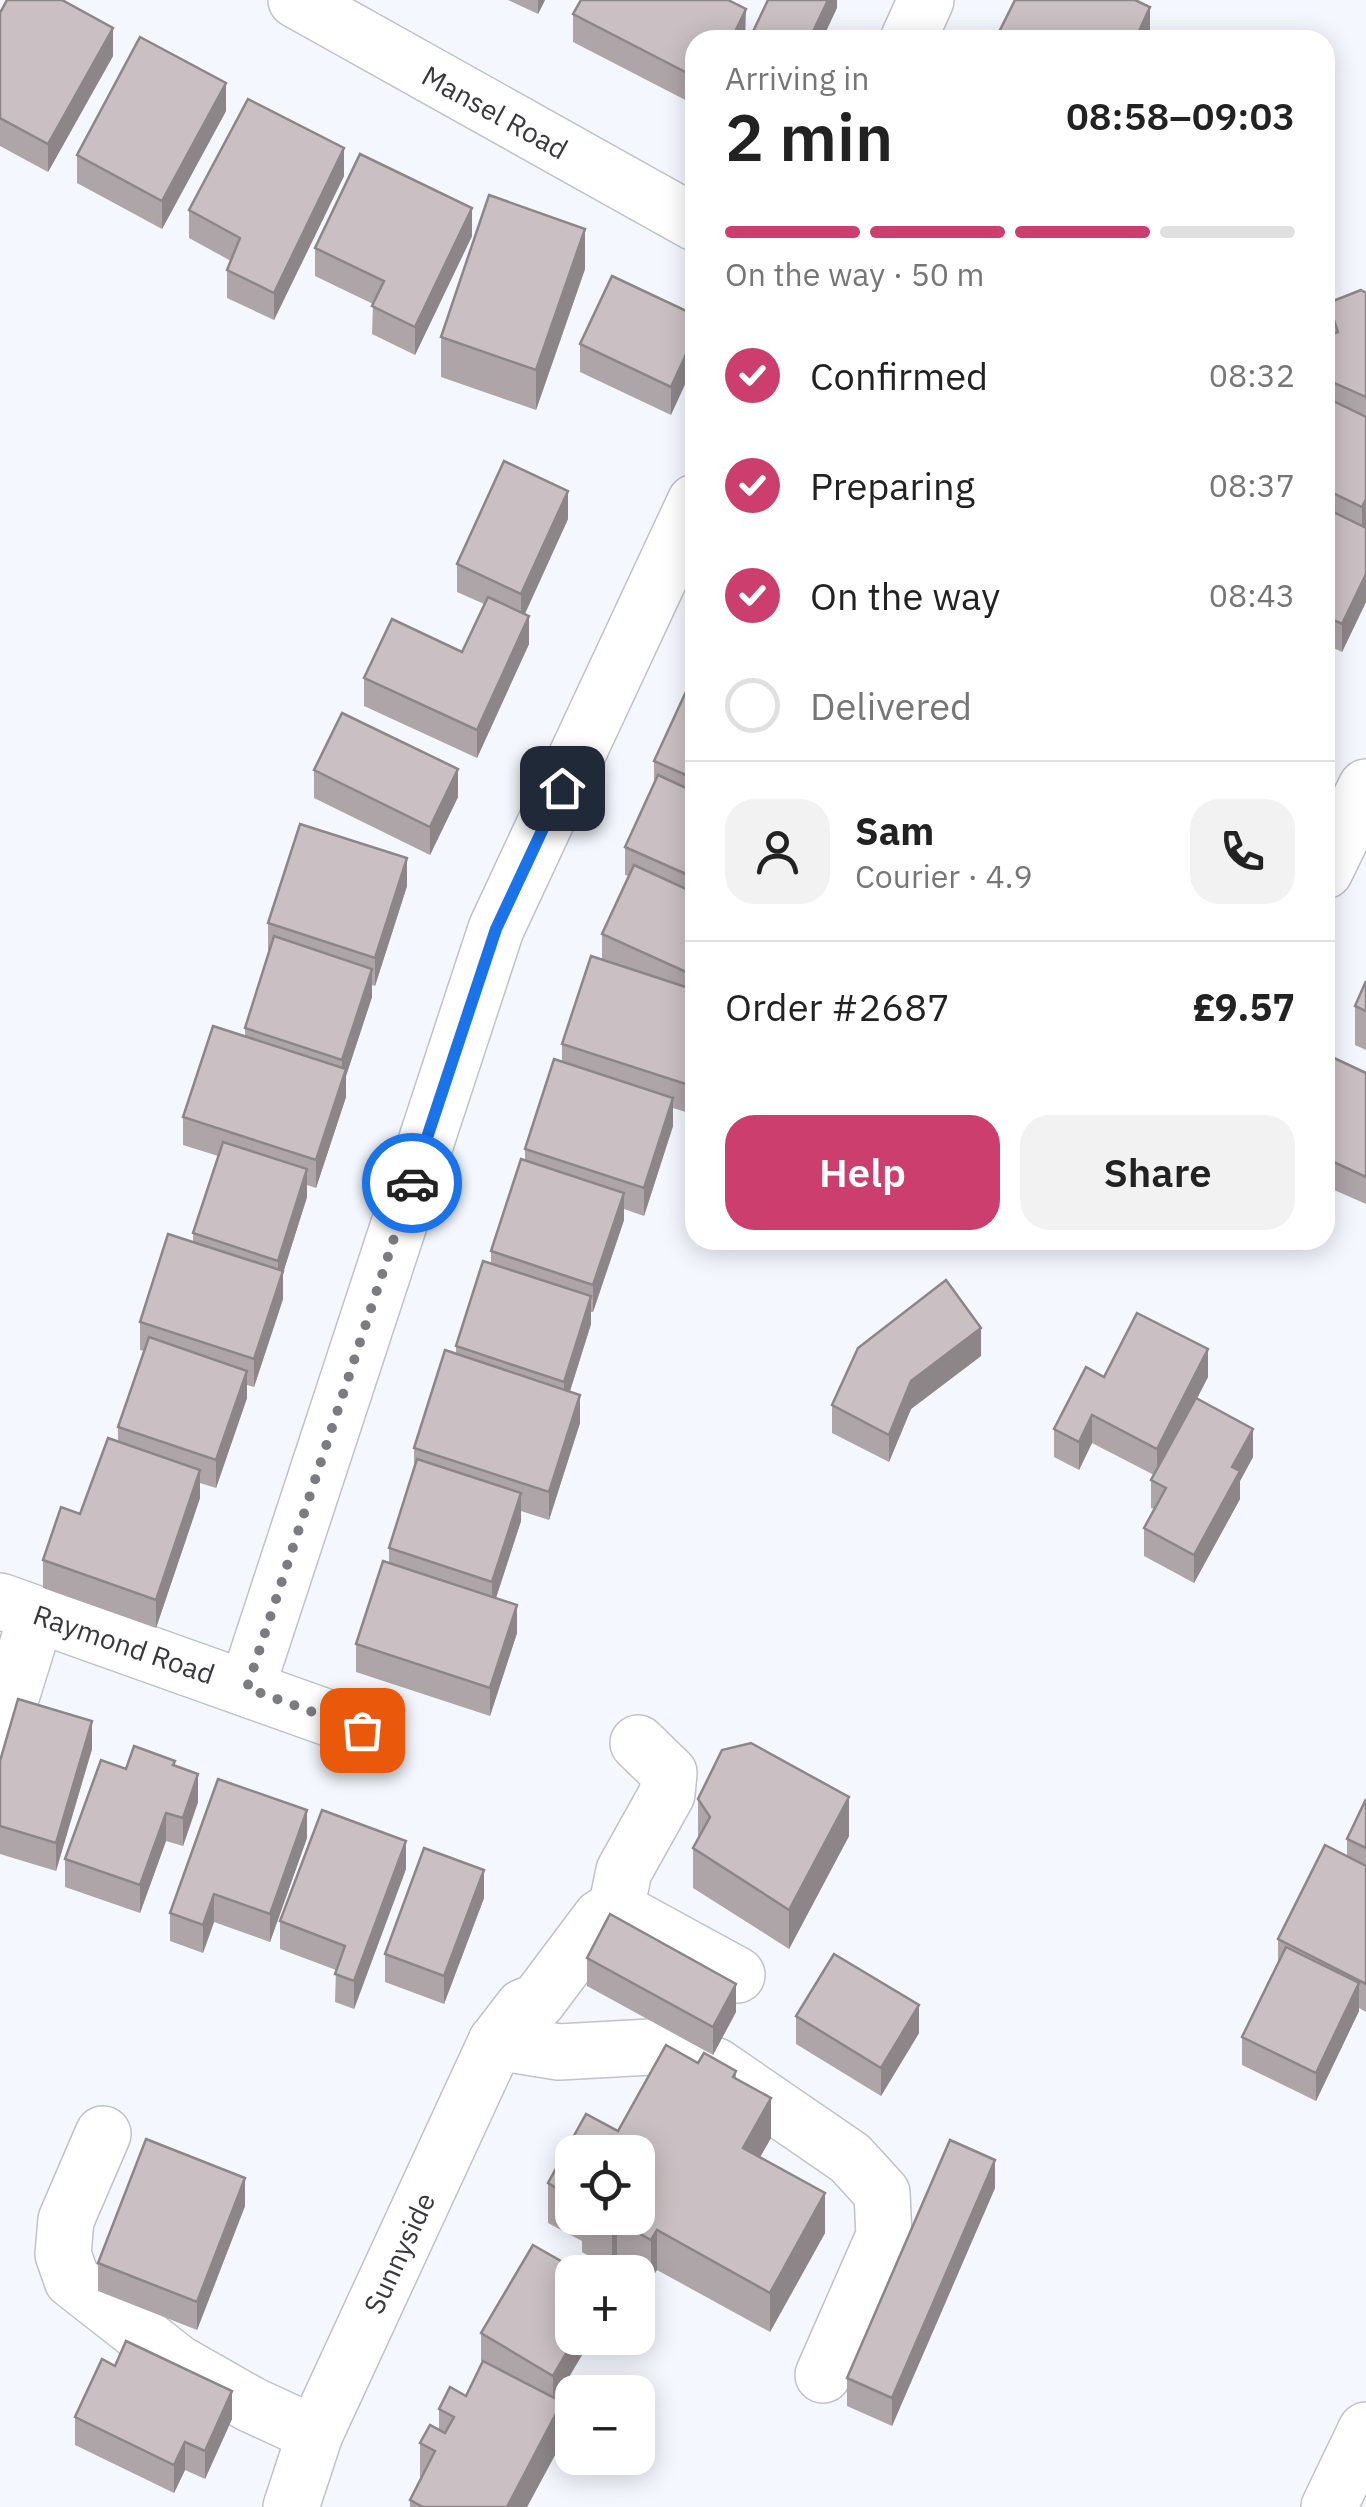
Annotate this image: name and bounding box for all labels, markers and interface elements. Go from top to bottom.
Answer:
street label: Mansel Road [416,57,574,167]
text: Arriving in [725,57,870,99]
text: 08:58–09:03 [1066,91,1295,140]
text: 2 min [725,94,893,179]
text: On the way · 50 m [725,253,985,295]
icon: check [725,348,780,403]
text: Confirmed [810,351,988,400]
text: 08:32 [1209,354,1295,396]
icon: check [725,458,780,513]
text: Preparing [810,461,975,510]
text: 08:37 [1209,464,1295,506]
icon: check [725,568,780,623]
text: On the way [810,571,1000,620]
text: 08:43 [1209,574,1295,616]
text: Delivered [810,681,972,730]
pin [520,746,605,831]
icon: home [535,761,590,816]
button: person [725,799,830,904]
button: phone [1190,799,1295,904]
text: Sam [855,806,934,855]
text: Courier · 4.9 [855,855,1033,897]
text: Order #2687 [725,982,950,1031]
text: £9.57 [1193,982,1295,1031]
button: Help [725,1115,1000,1230]
button: Share [1020,1115,1295,1230]
courier [362,1133,462,1233]
icon: car [385,1156,440,1211]
street label: Raymond Road [28,1596,220,1692]
pin [320,1688,405,1773]
icon: bag [335,1703,390,1758]
map controls [555,2135,655,2475]
button: locate [555,2135,655,2235]
street label: Sunnyside [355,2186,443,2320]
button: + [555,2255,655,2355]
button: − [555,2375,655,2475]

